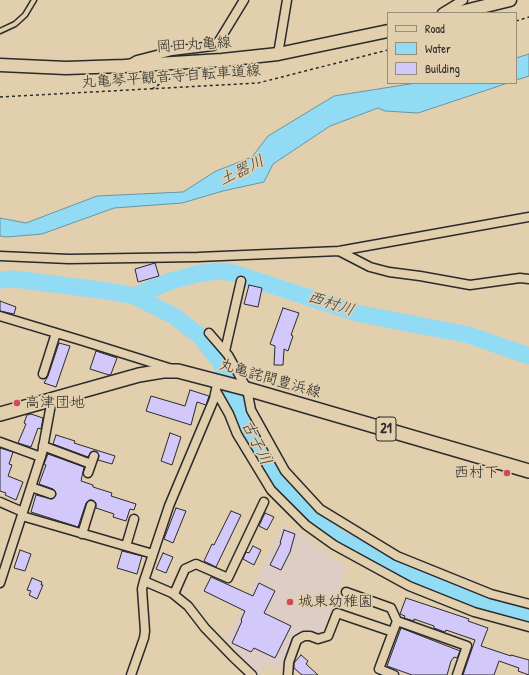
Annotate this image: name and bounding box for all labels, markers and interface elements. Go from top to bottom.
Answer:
legend [387,12,517,84]
text: Road [425,20,445,37]
street label: 岡田丸亀線 [156,33,232,57]
text: Water [425,40,451,57]
text: Building [425,60,460,77]
street label: 丸亀琴平観音寺自転車道線 [81,62,261,92]
water label: 土器川 [216,152,268,190]
water label: 西村川 [305,287,357,321]
street label: 丸亀詫間豊浜線 [217,356,323,402]
place label: 高津団地 [25,394,85,412]
marker: 高津団地 [12,398,22,408]
water label: 古子川 [237,417,275,469]
road number: 21 [376,417,396,441]
place label: 西村下 [454,464,499,482]
marker: 西村下 [502,468,512,478]
place label: 城東幼稚園 [298,593,373,611]
marker: 城東幼稚園 [285,597,295,607]

